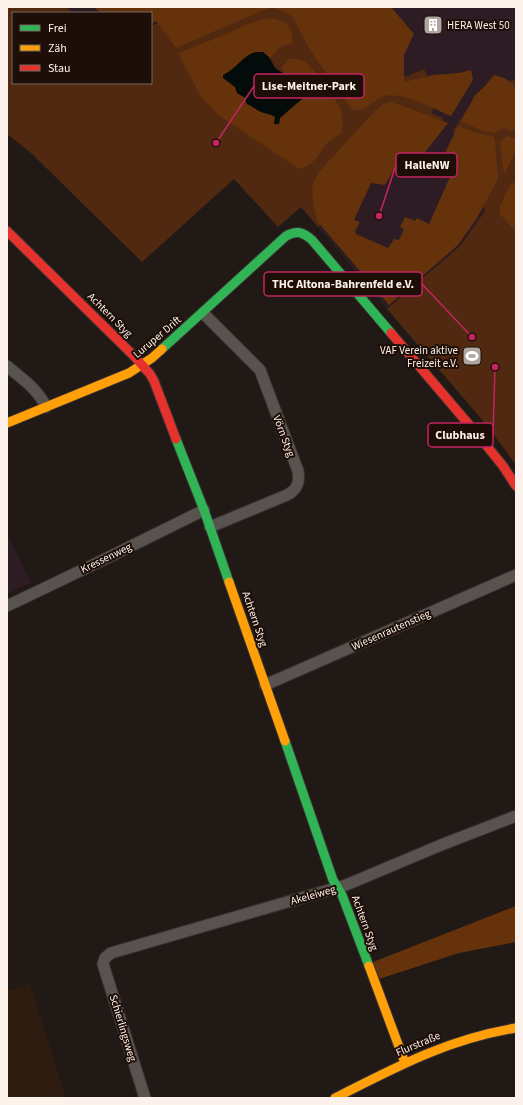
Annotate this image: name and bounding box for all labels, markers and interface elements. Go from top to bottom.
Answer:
legend [12,12,152,84]
building icon: HERA West 50 [422,14,444,36]
place label: HERA West 50 [447,18,510,33]
text: Frei [48,20,67,37]
text: Zäh [48,40,67,57]
text: Stau [48,60,71,77]
callout: Lise-Meitner-Park [254,74,364,98]
text: Lise-Meitner-Park [262,78,357,95]
callout: HalleNW [396,153,457,177]
text: HalleNW [404,157,450,174]
callout: THC Altona-Bahrenfeld e.V. [264,272,422,296]
text: THC Altona-Bahrenfeld e.V. [272,276,414,293]
street label: Achtern Styg [84,289,136,341]
street label: Luruper Drift [130,312,185,362]
place label: VAF Verein aktive Freizeit e.V. [380,343,459,371]
sports icon: VAF Verein aktive Freizeit e.V. [461,345,483,367]
street label: Vörn Styg [269,413,299,459]
callout: Clubhaus [428,423,493,447]
text: Clubhaus [435,427,485,444]
street label: Kressenweg [78,539,134,577]
street label: Achtern Styg [238,589,272,649]
street label: Wiesenrautenstieg [349,606,433,654]
street label: Akeleiweg [289,881,338,909]
street label: Achtern Styg [348,893,382,953]
street label: Schierlingsweg [106,993,140,1064]
street label: Flurstraße [393,1028,443,1060]

